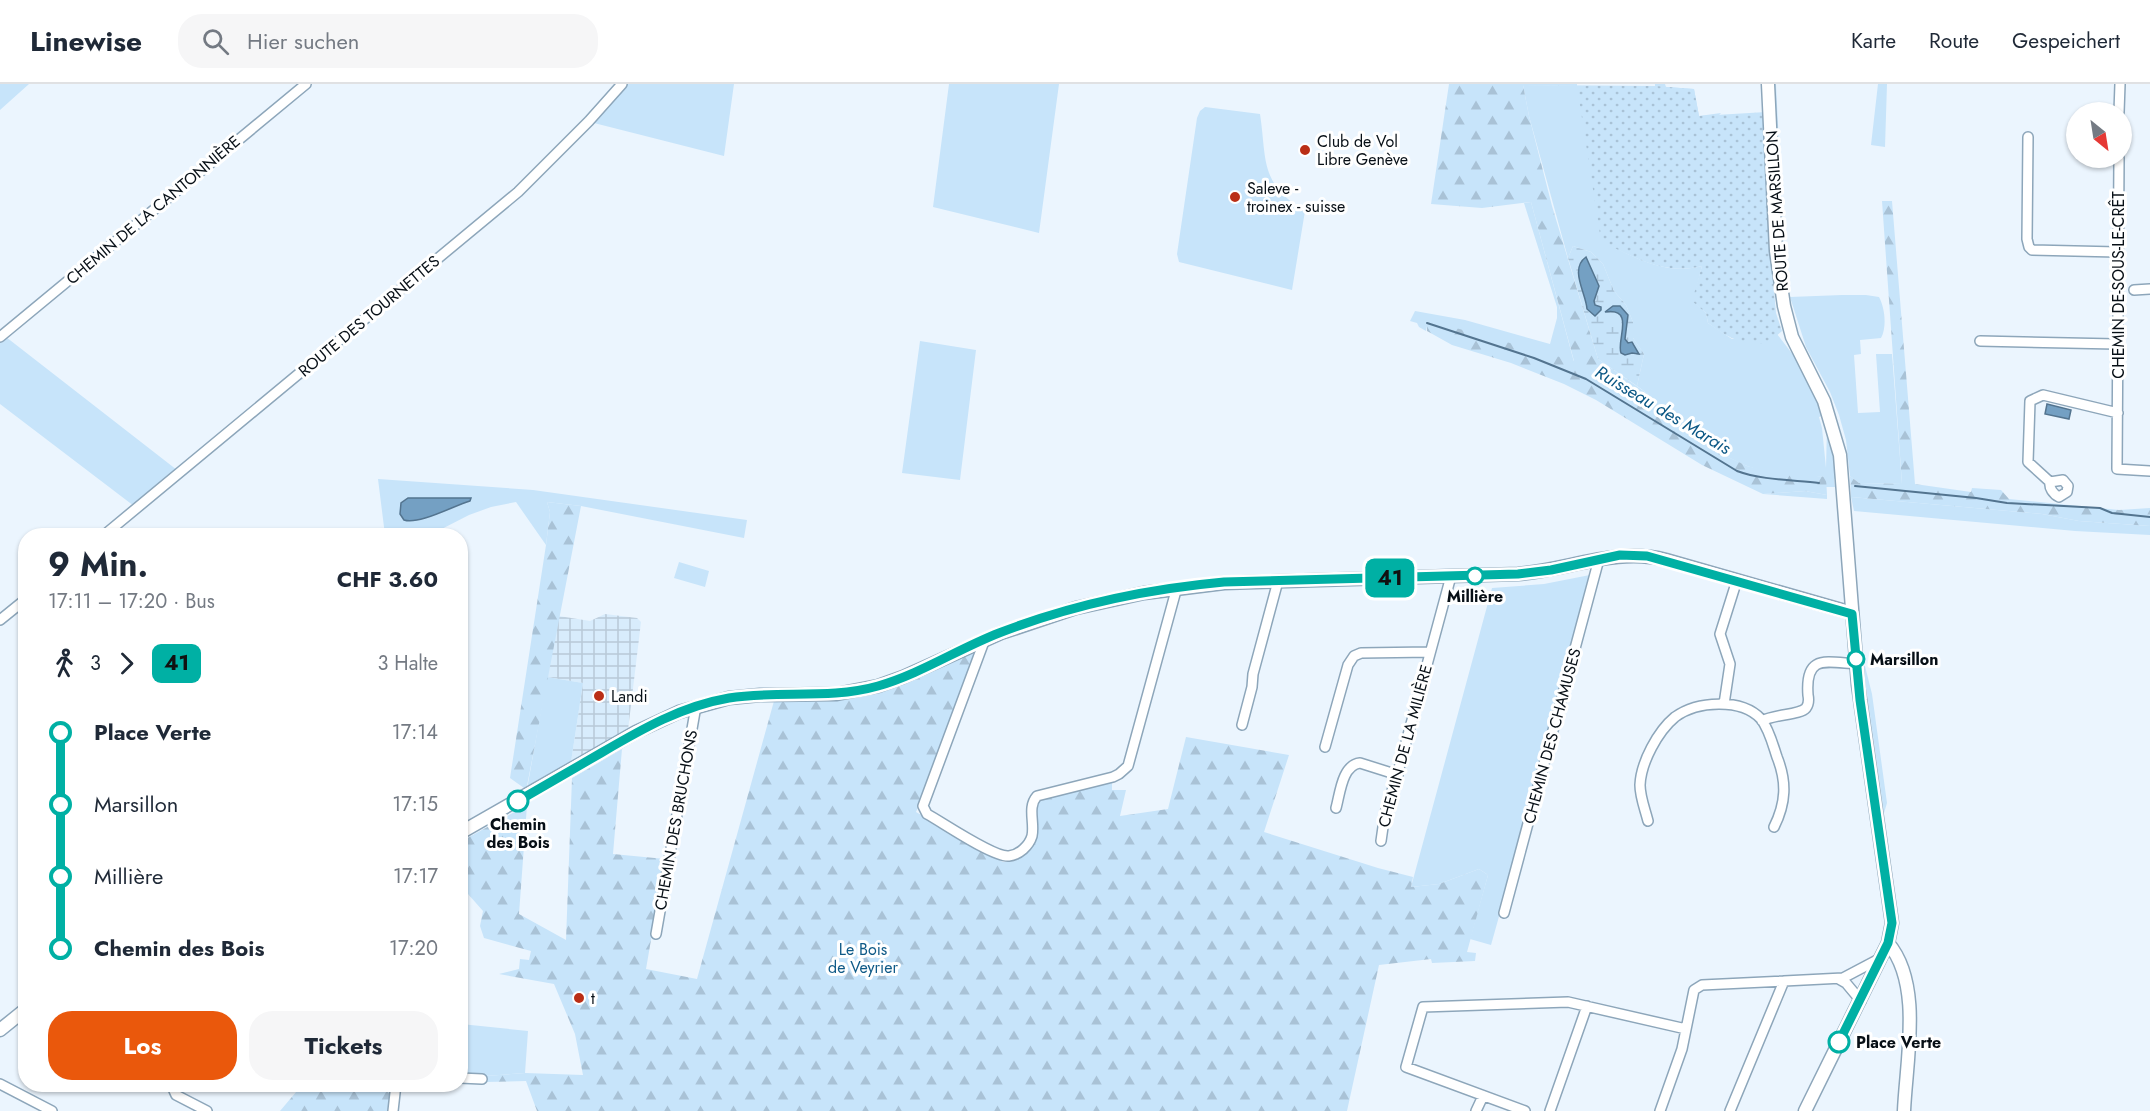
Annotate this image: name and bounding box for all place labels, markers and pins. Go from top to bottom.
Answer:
place label: Club de Vol Libre Genève [1317,130,1408,171]
marker: Club de Vol Libre Genève [1298,143,1312,157]
place label: Saleve - troinex - suisse [1247,177,1345,218]
marker: Saleve - troinex - suisse [1228,190,1242,204]
marker: Millière [1466,567,1484,585]
place label: Millière [1447,585,1503,608]
place label: Marsillon [1870,648,1938,671]
marker: Marsillon [1847,650,1865,668]
place label: Landi [611,685,648,708]
marker: Landi [592,689,606,703]
marker: Chemin des Bois [507,790,529,812]
place label: Chemin des Bois [487,813,549,854]
place label: t [591,987,595,1010]
marker: t [572,991,586,1005]
marker: Place Verte [1828,1031,1850,1053]
place label: Place Verte [1856,1031,1941,1054]

